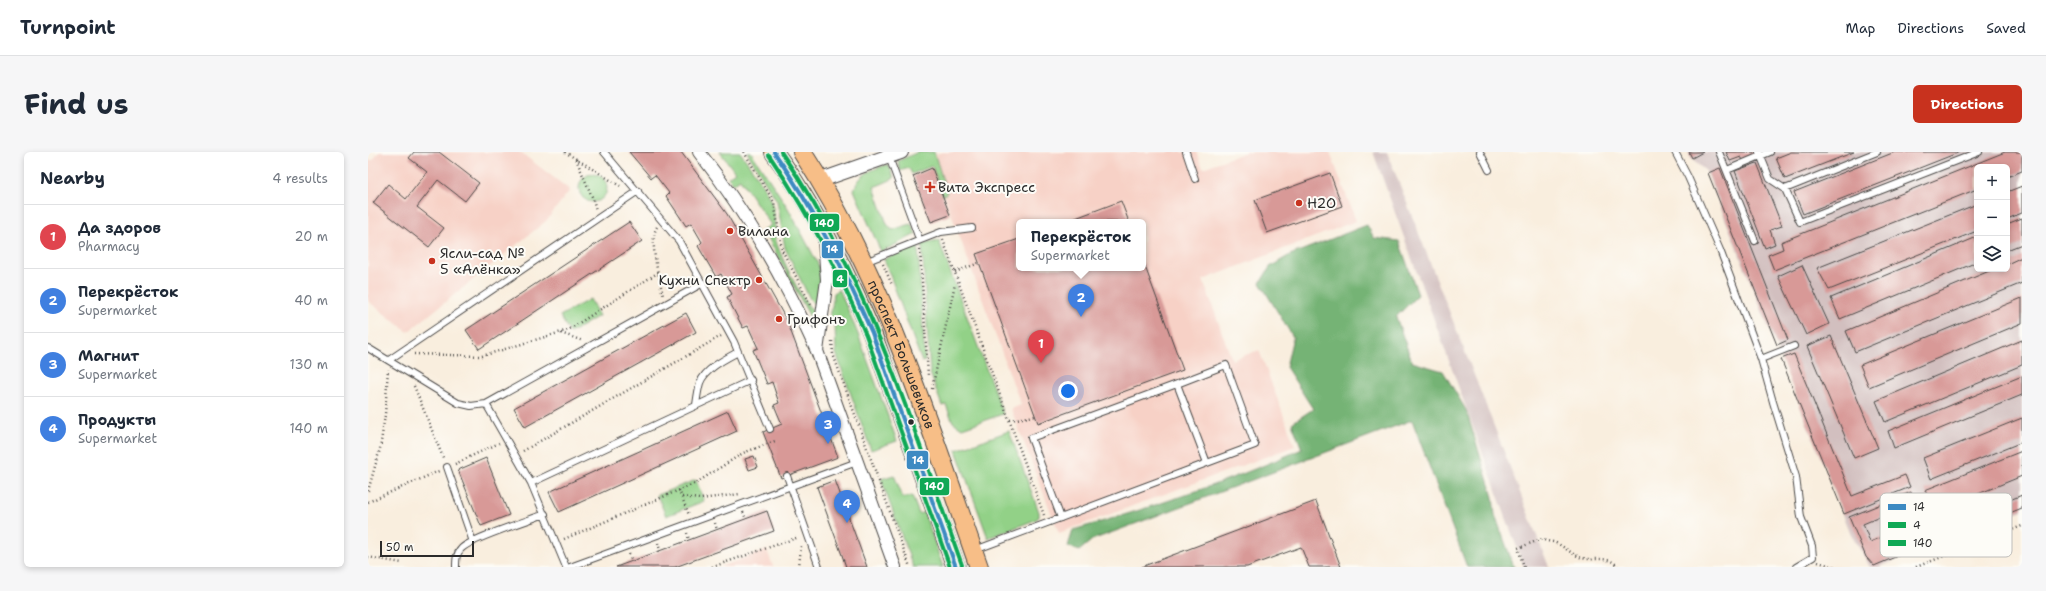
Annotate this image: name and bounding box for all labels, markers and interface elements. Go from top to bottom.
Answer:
text: Turnpoint [20,15,116,40]
text: Map [1846,19,1876,37]
text: Directions [1898,19,1964,37]
text: Saved [1986,19,2026,37]
text: Find us [24,85,129,123]
button: Directions [1913,85,2022,123]
map controls [1974,164,2010,272]
button: + [1974,164,2010,200]
text: Nearby [40,167,105,189]
text: 4 results [272,170,328,187]
place label: Вита Экспресс [938,178,1035,196]
marker: Вита Экспресс [925,182,935,192]
place label: H2O [1307,194,1336,212]
marker: H2O [1294,198,1304,208]
button: − [1974,200,2010,236]
line badge: 140 [809,213,840,232]
text: 140 [814,216,834,231]
text: Да здоров [78,218,161,238]
popup [1016,219,1146,271]
place label: Вилана [738,222,789,240]
marker: Вилана [725,226,735,236]
text: Перекрёсток [1031,227,1131,247]
text: 1 [50,228,56,245]
text: 20 m [295,228,328,245]
button: layers [1974,236,2010,272]
text: Pharmacy [78,238,140,255]
line badge: 14 [821,240,844,259]
text: 14 [826,242,839,257]
place label: Ясли-сад № 5 «Алёнка» [440,244,524,278]
text: Supermarket [1031,247,1110,264]
marker: Ясли-сад № 5 «Алёнка» [427,256,437,266]
line badge: 4 [832,269,848,288]
place label: Кухни Спектр [658,271,751,289]
text: 4 [836,272,844,287]
marker: Кухни Спектр [754,275,764,285]
street label: проспект Большевиков [864,277,939,431]
text: Перекрёсток [78,282,178,302]
pin: 2 [1068,284,1094,317]
text: 2 [48,292,58,309]
text: 40 m [294,292,328,309]
text: Supermarket [78,302,157,319]
place label: Грифонъ [787,310,845,328]
marker: Грифонъ [774,314,784,324]
pin: 1 [1028,330,1054,363]
text: Магнит [78,346,139,366]
text: 3 [48,356,58,373]
text: 130 m [290,356,328,373]
text: Supermarket [78,366,157,383]
your location [1058,381,1078,401]
text: Продукты [78,410,156,430]
pin: 3 [815,411,841,444]
unlabelled marker [906,417,916,427]
text: 4 [48,420,58,437]
text: 140 m [289,420,328,437]
text: Supermarket [78,430,157,447]
line badge: 14 [906,450,929,470]
text: 14 [912,453,925,468]
line badge: 140 [919,477,950,496]
text: 140 [924,479,944,494]
pin: 4 [834,490,860,523]
legend [1880,493,2012,557]
text: 14 [1913,500,1925,515]
text: 4 [1913,518,1921,533]
text: 140 [1913,536,1932,551]
scale bar [380,539,474,558]
text: 50 m [386,540,414,555]

